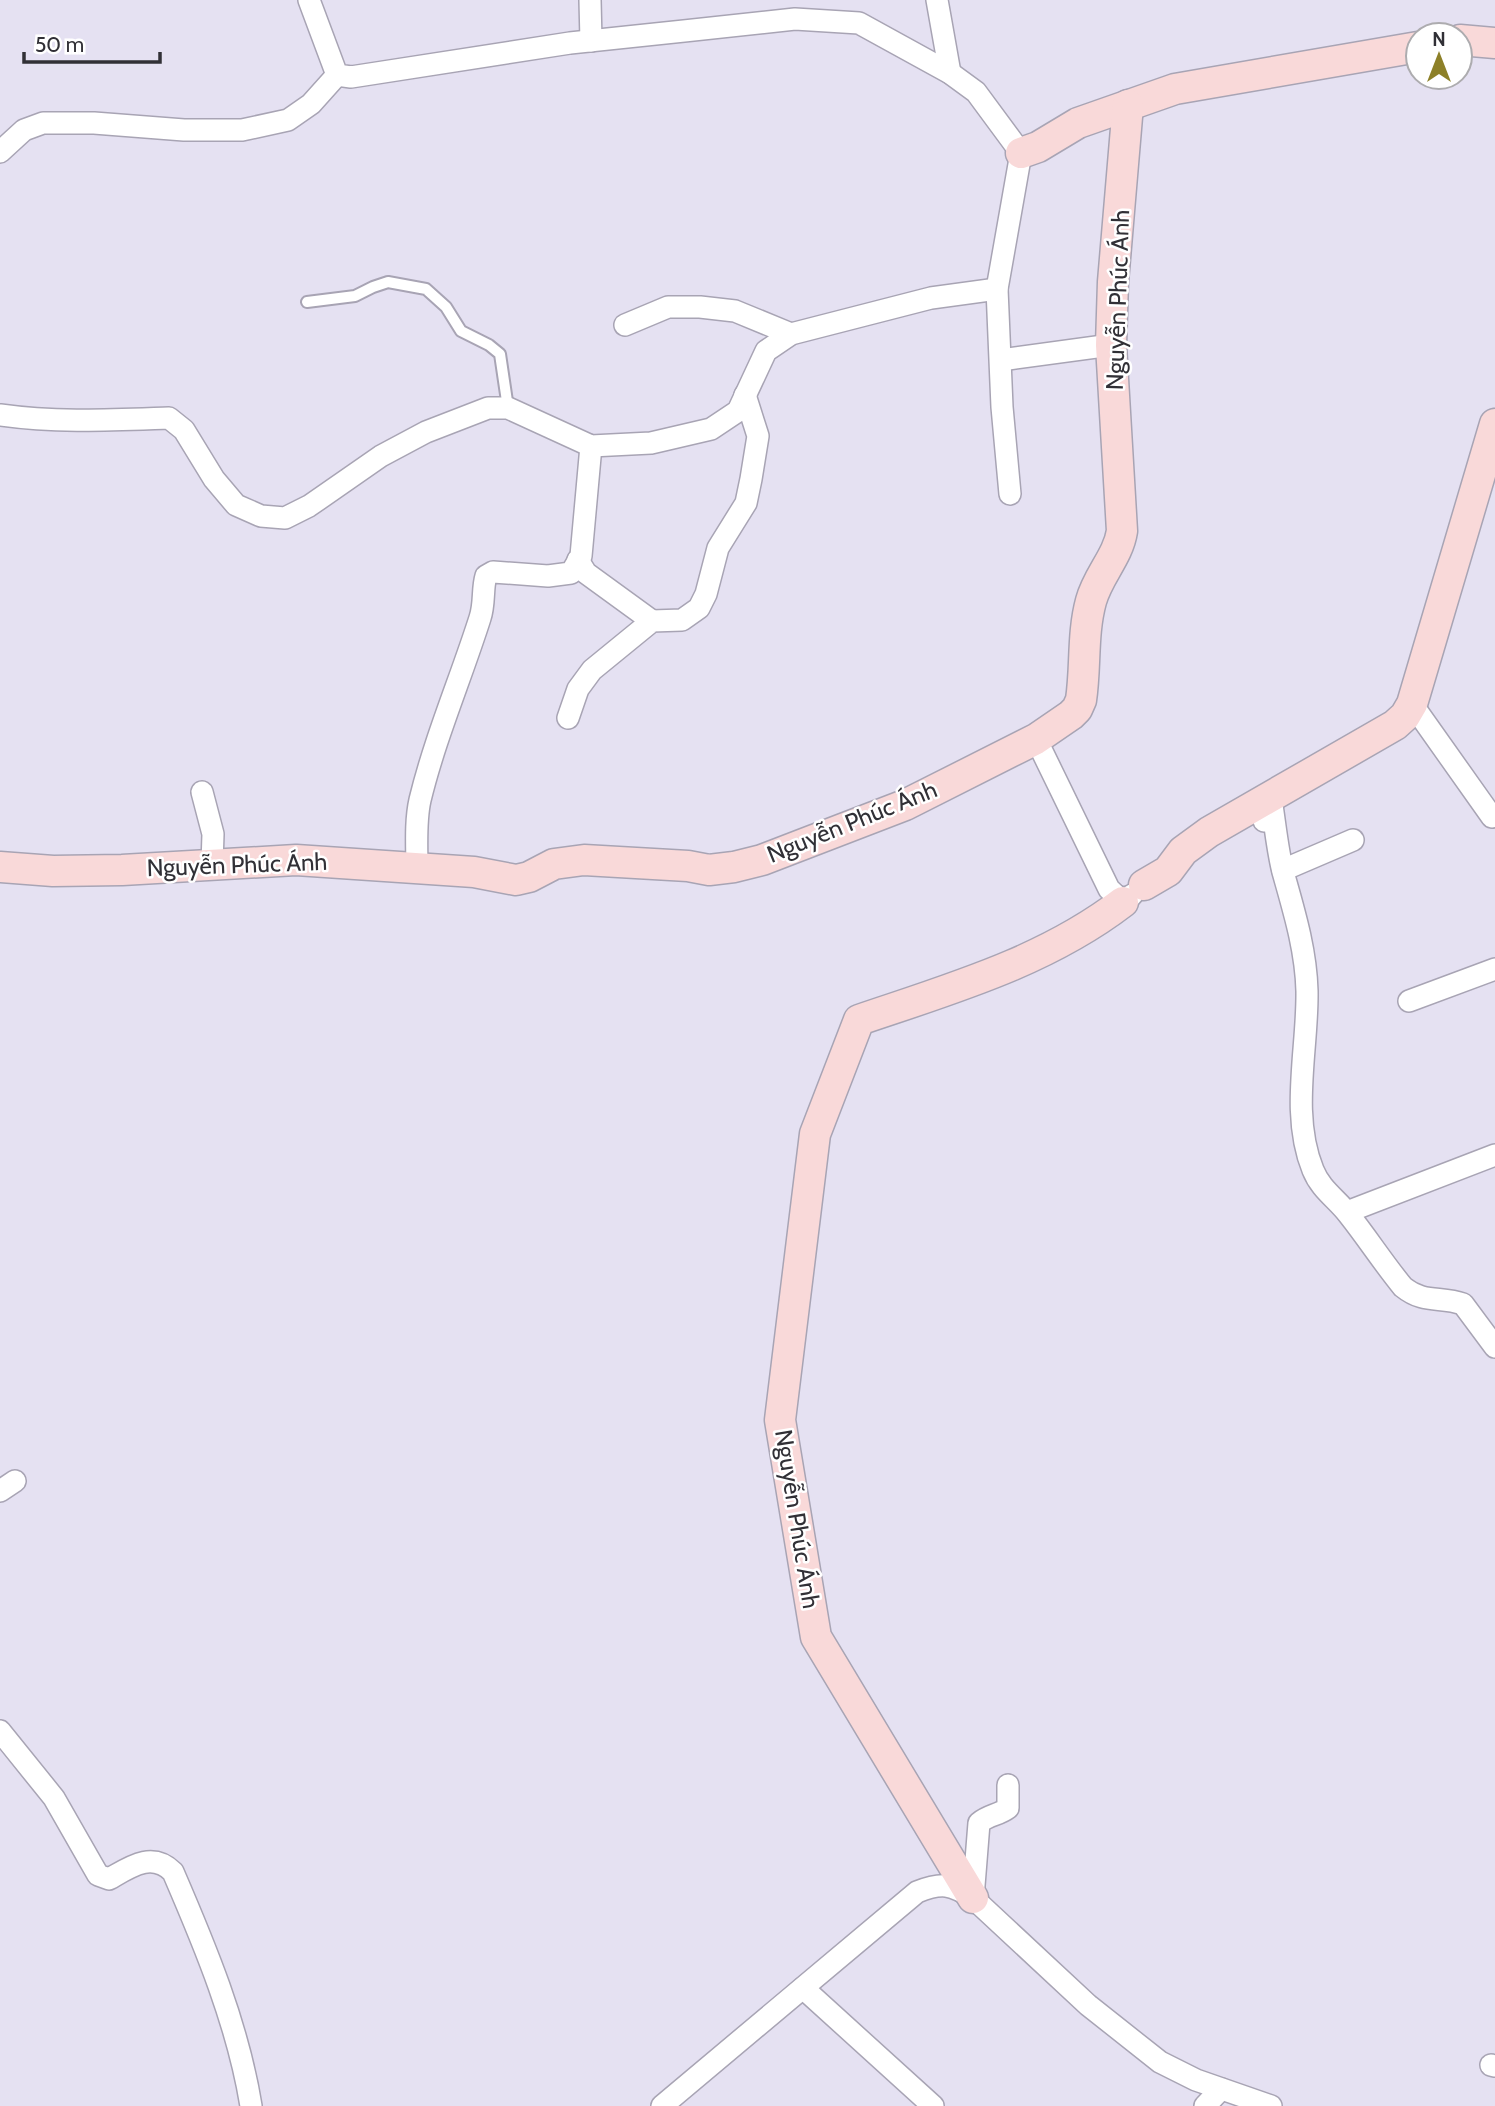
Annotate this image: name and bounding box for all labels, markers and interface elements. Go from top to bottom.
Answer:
scale bar [24,21,161,65]
north arrow [1404,21,1474,91]
text: N [1432,28,1446,51]
text: 50 m [35,32,84,57]
street label: Nguyễn Phúc Ánh [1100,209,1135,391]
street label: Nguyễn Phúc Ánh [763,774,941,869]
street label: Nguyễn Phúc Ánh [146,847,328,882]
street label: Nguyễn Phúc Ánh [769,1427,826,1610]

